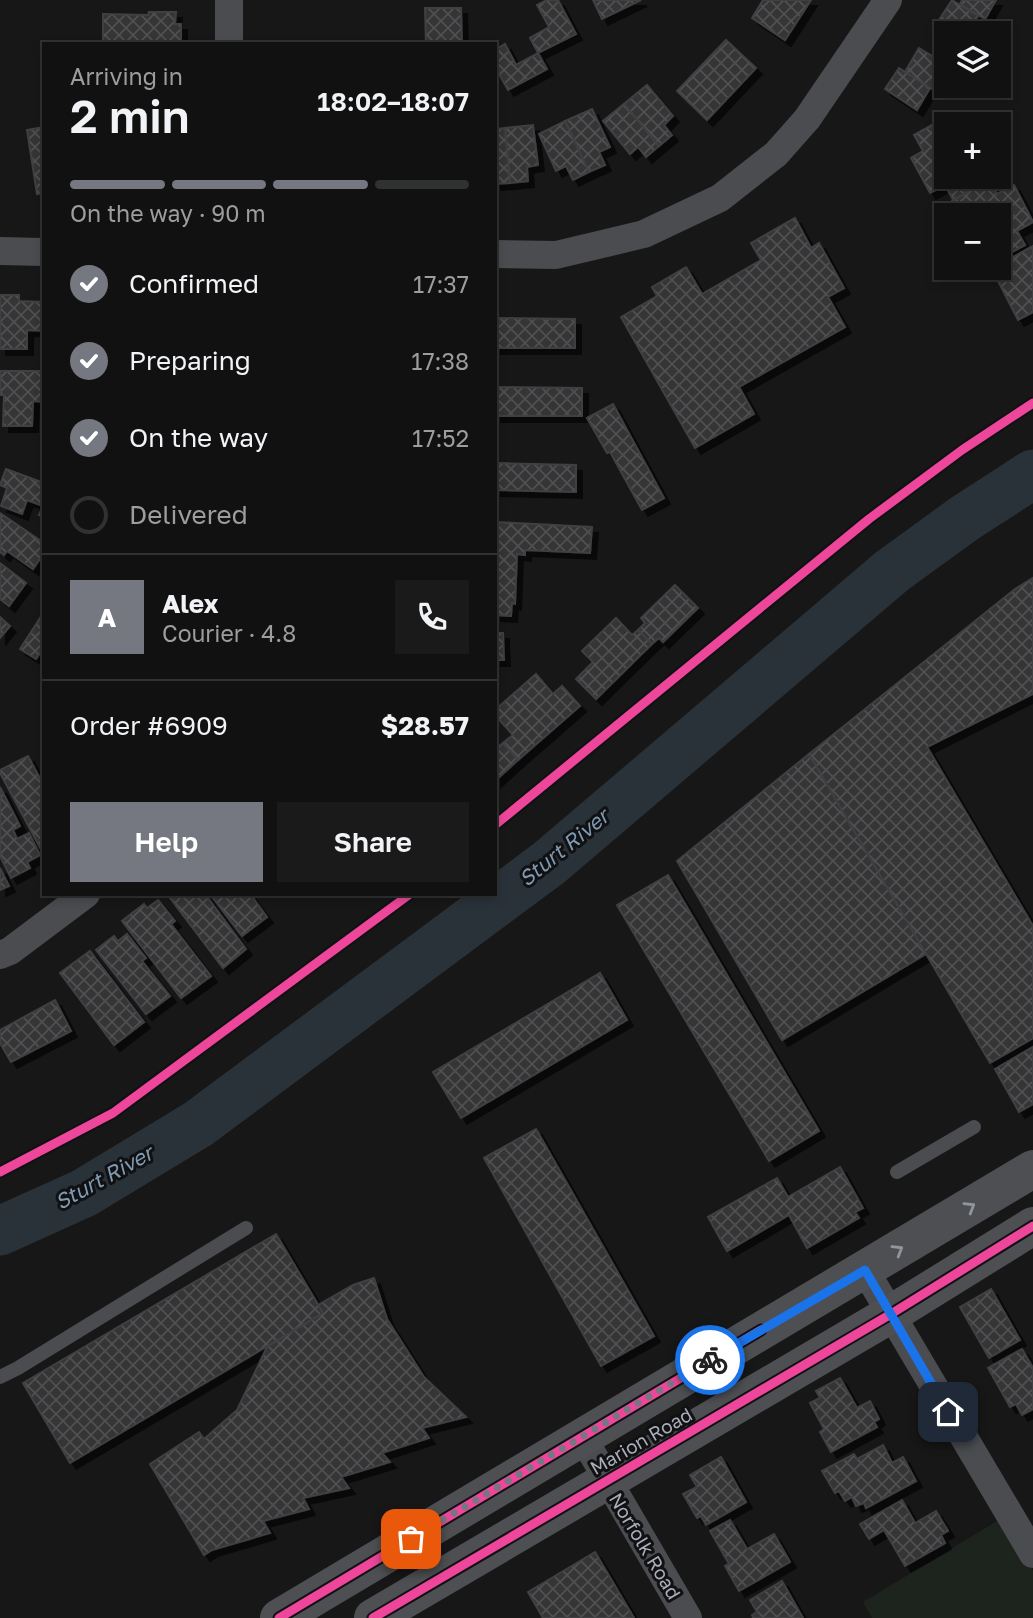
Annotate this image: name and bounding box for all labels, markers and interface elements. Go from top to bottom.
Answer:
map controls [934,21,1011,280]
button: layers [934,21,1011,98]
text: Arriving in [70,62,183,90]
text: 18:02–18:07 [317,86,469,117]
text: 2 min [70,88,190,143]
button: + [934,112,1011,189]
text: On the way · 90 m [70,199,266,227]
button: − [934,203,1011,280]
icon: check [70,265,108,303]
text: Confirmed [129,268,259,299]
text: 17:37 [413,270,469,298]
icon: check [70,342,108,380]
text: Preparing [129,345,251,376]
text: 17:38 [411,347,469,375]
icon: check [70,419,108,457]
text: On the way [129,422,268,453]
text: 17:52 [412,424,469,452]
text: Delivered [129,499,248,530]
button: phone [395,580,469,654]
text: Alex [162,588,219,619]
text: A [98,602,116,633]
text: Courier · 4.8 [162,619,296,647]
text: Order #6909 [70,710,228,741]
text: $28.57 [381,710,469,741]
water label: Sturt River [513,801,616,891]
button: Help [70,802,263,882]
button: Share [277,802,469,882]
water label: Sturt River [50,1138,160,1215]
one-way arrow [962,1202,975,1215]
one-way arrow [890,1245,903,1258]
courier [675,1325,745,1395]
icon: bike [691,1341,729,1379]
pin [918,1382,978,1442]
icon: home [929,1393,967,1431]
street label: Marion Road [586,1402,696,1479]
street label: Norfolk Road [605,1488,686,1603]
pin [381,1509,441,1569]
icon: bag [392,1520,430,1558]

